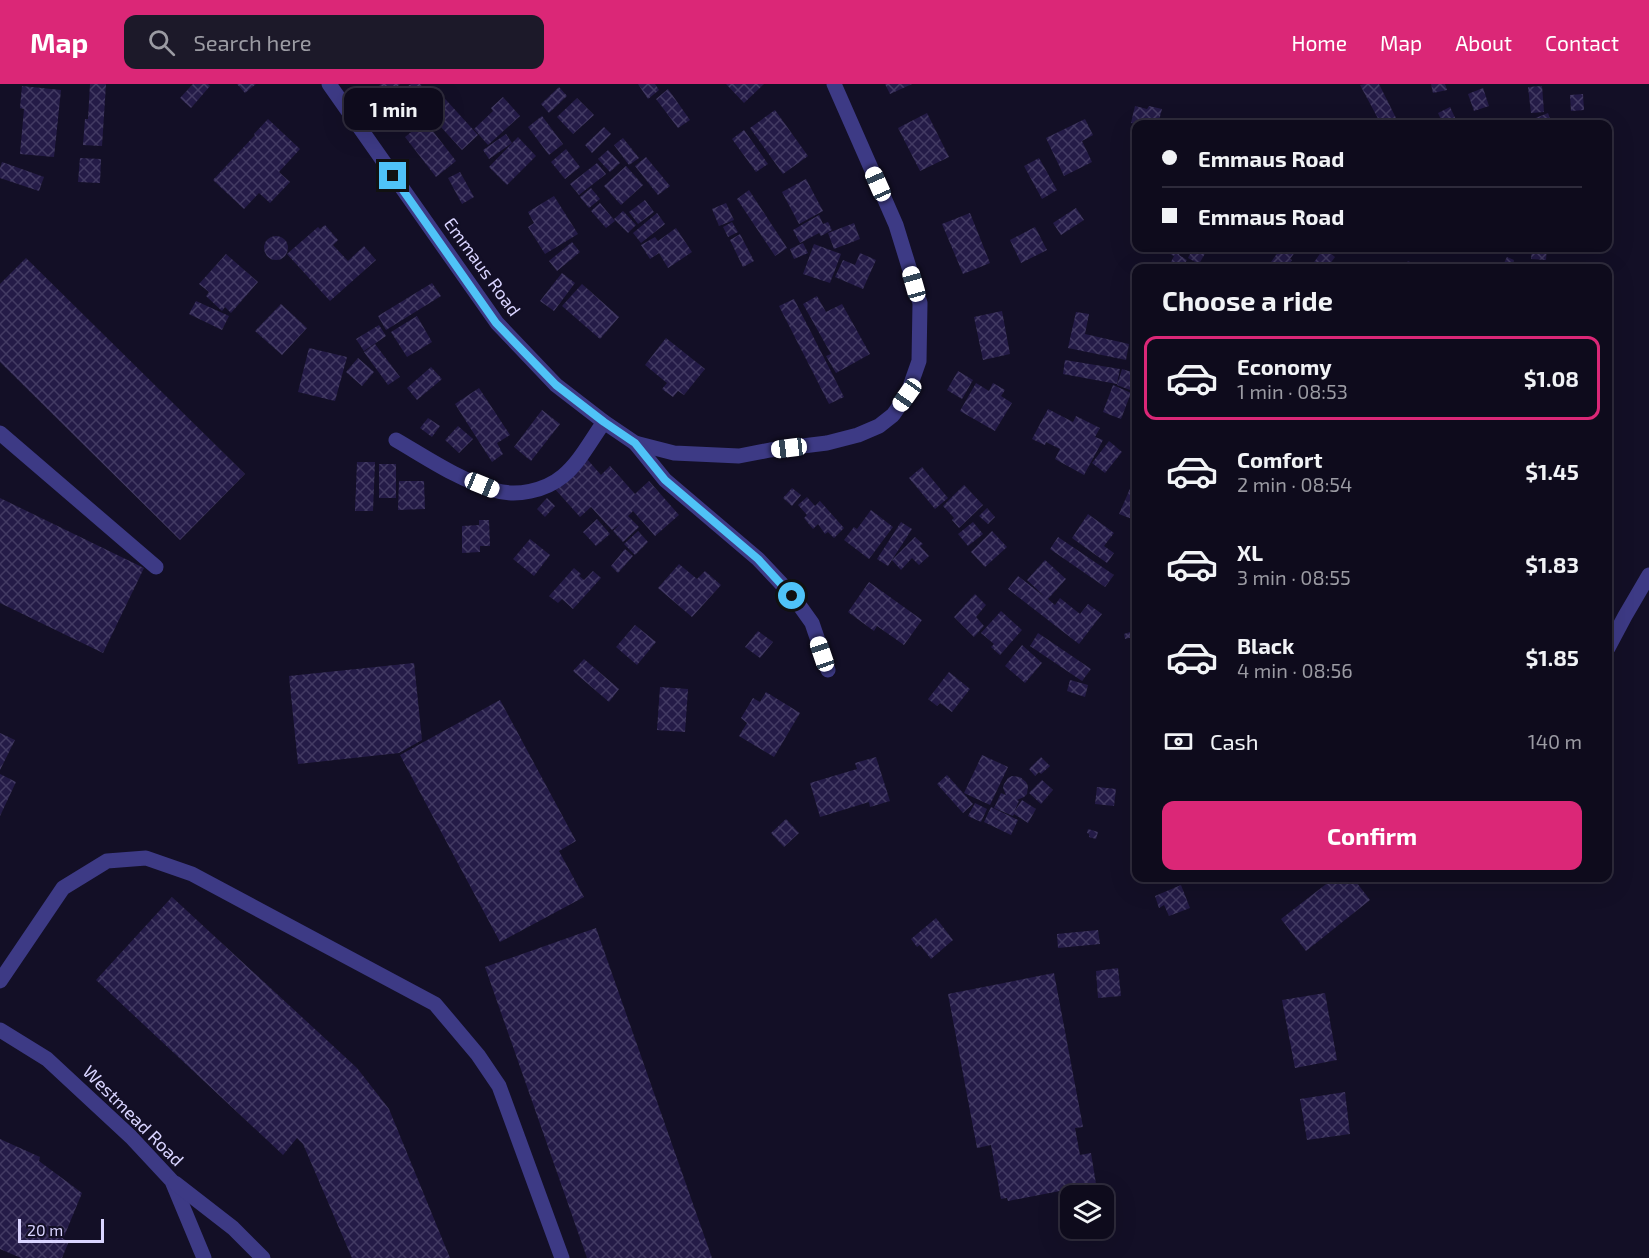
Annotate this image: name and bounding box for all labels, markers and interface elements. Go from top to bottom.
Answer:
search box [124,15,544,69]
text: Map [30,25,88,59]
icon: search [145,26,178,59]
text: Search here [193,29,312,55]
text: Home [1291,30,1347,55]
text: Map [1380,30,1422,55]
text: About [1455,30,1512,55]
text: Contact [1545,30,1619,55]
callout: 1 min [344,89,442,131]
text: 1 min [369,97,418,121]
text: Emmaus Road [1198,145,1344,171]
route end [379,162,406,189]
car [862,164,894,204]
text: Emmaus Road [1198,203,1344,229]
street label: Emmaus Road [440,213,526,320]
car [900,264,928,304]
text: Choose a ride [1162,284,1333,316]
icon: car [1165,351,1219,405]
text: Economy [1237,353,1332,379]
text: $1.08 [1524,365,1579,391]
car [889,375,925,415]
text: 1 min · 08:53 [1237,379,1348,403]
car [770,437,808,459]
icon: car [1165,444,1219,498]
text: Comfort [1237,446,1322,472]
text: $1.45 [1525,458,1579,484]
car [462,470,502,500]
text: 2 min · 08:54 [1237,472,1352,496]
icon: car [1165,537,1219,591]
text: XL [1237,539,1263,565]
text: $1.83 [1525,551,1579,577]
text: 3 min · 08:55 [1237,565,1351,589]
route start [778,582,805,609]
icon: car [1165,630,1219,684]
text: Black [1237,632,1294,658]
car [808,634,836,674]
text: $1.85 [1526,644,1579,670]
text: 4 min · 08:56 [1237,658,1353,682]
icon: cash [1162,725,1195,758]
text: Cash [1210,728,1259,754]
text: 140 m [1528,729,1582,753]
button: Confirm [1162,801,1582,870]
street label: Westmead Road [79,1060,189,1170]
map controls [1060,1185,1114,1239]
button: layers [1060,1185,1114,1239]
scale bar [18,1216,104,1244]
text: 20 m [27,1220,63,1239]

